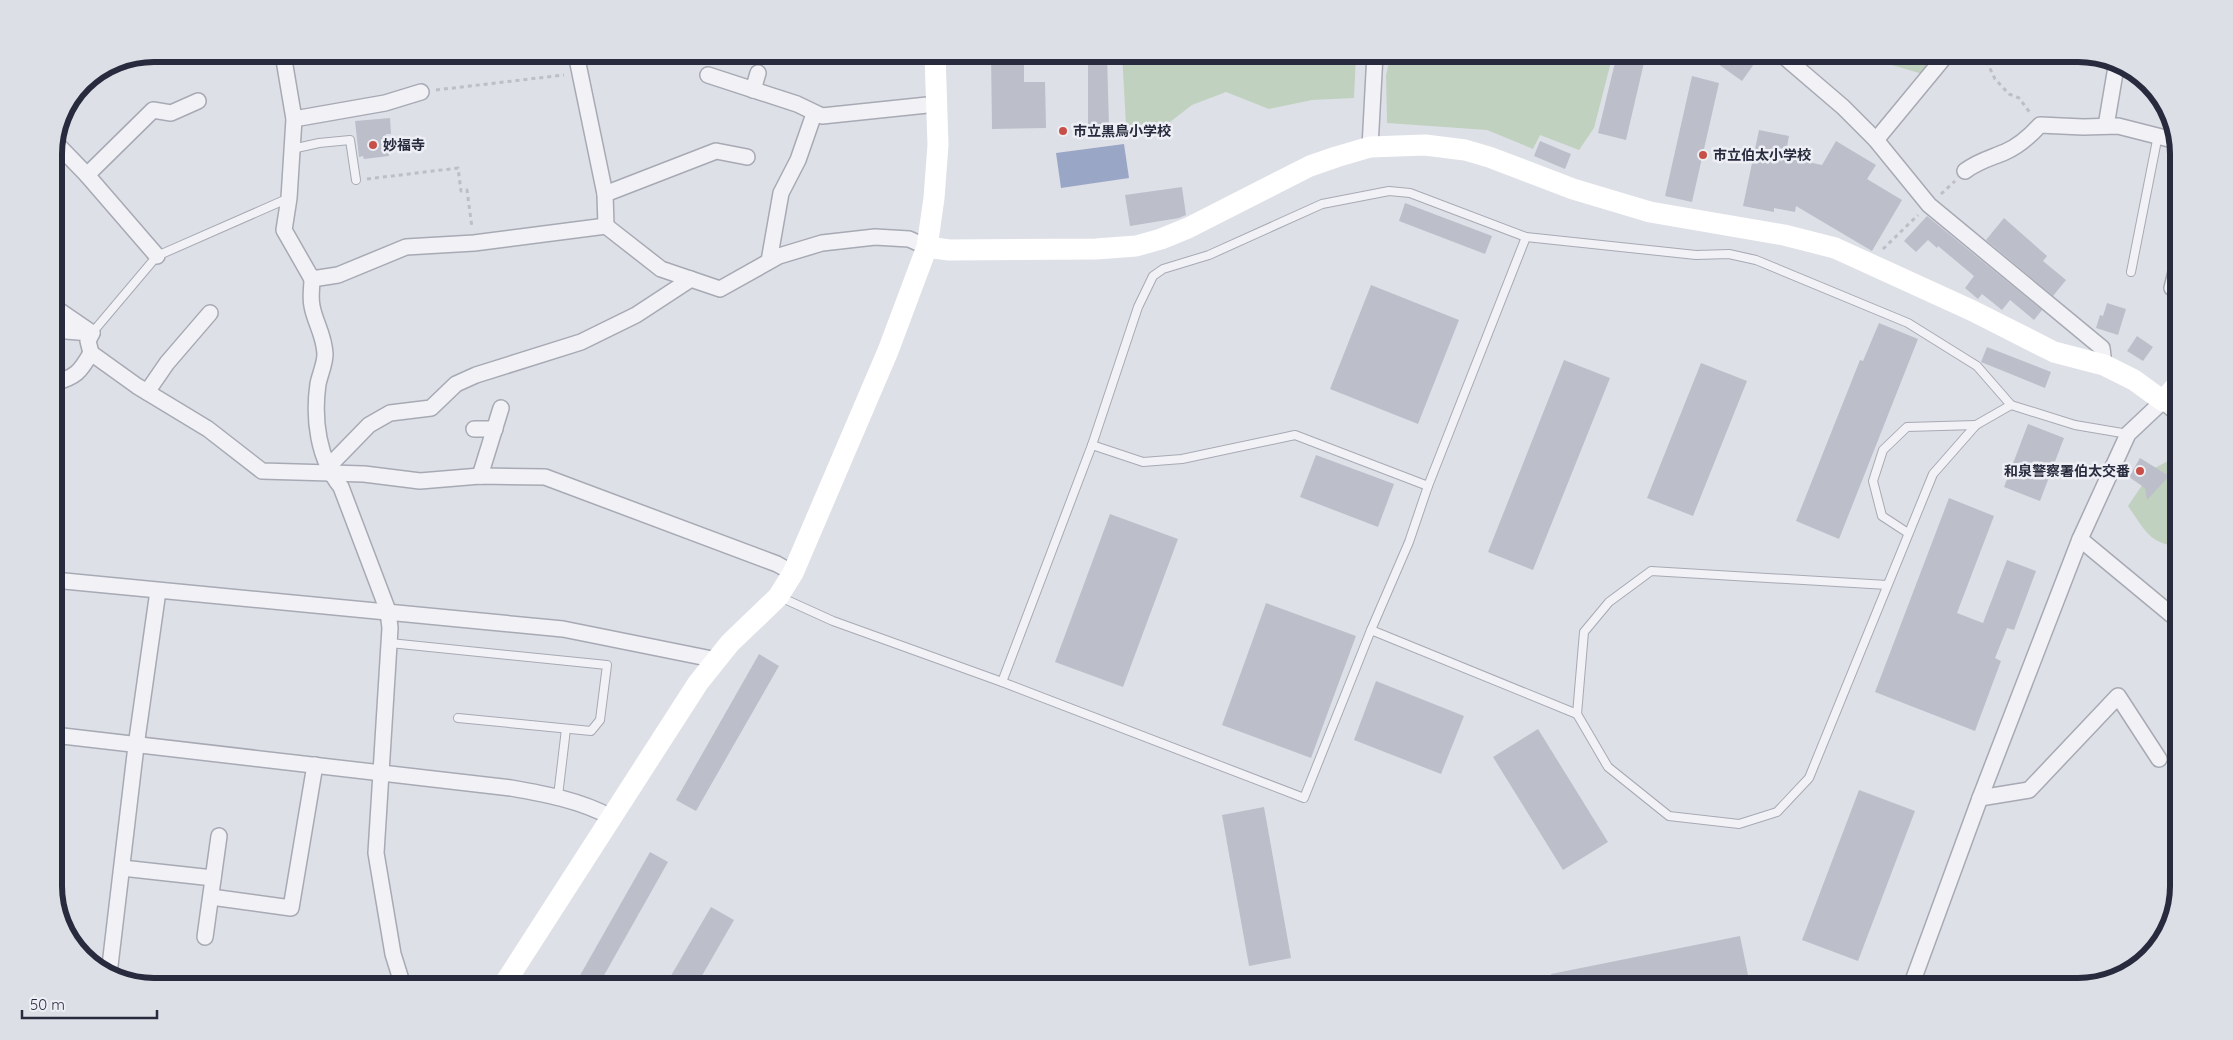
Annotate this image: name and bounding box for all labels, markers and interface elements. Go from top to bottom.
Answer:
place label: 市立黒鳥小学校 [1073,122,1171,140]
marker: 市立黒鳥小学校 [1057,125,1069,137]
place label: 妙福寺 [383,136,425,154]
marker: 妙福寺 [367,139,379,151]
place label: 市立伯太小学校 [1713,146,1811,164]
marker: 市立伯太小学校 [1697,149,1709,161]
place label: 和泉警察署伯太交番 [2004,462,2130,480]
marker: 和泉警察署伯太交番 [2134,465,2146,477]
scale bar [22,988,158,1020]
text: 50 m [30,995,65,1014]

